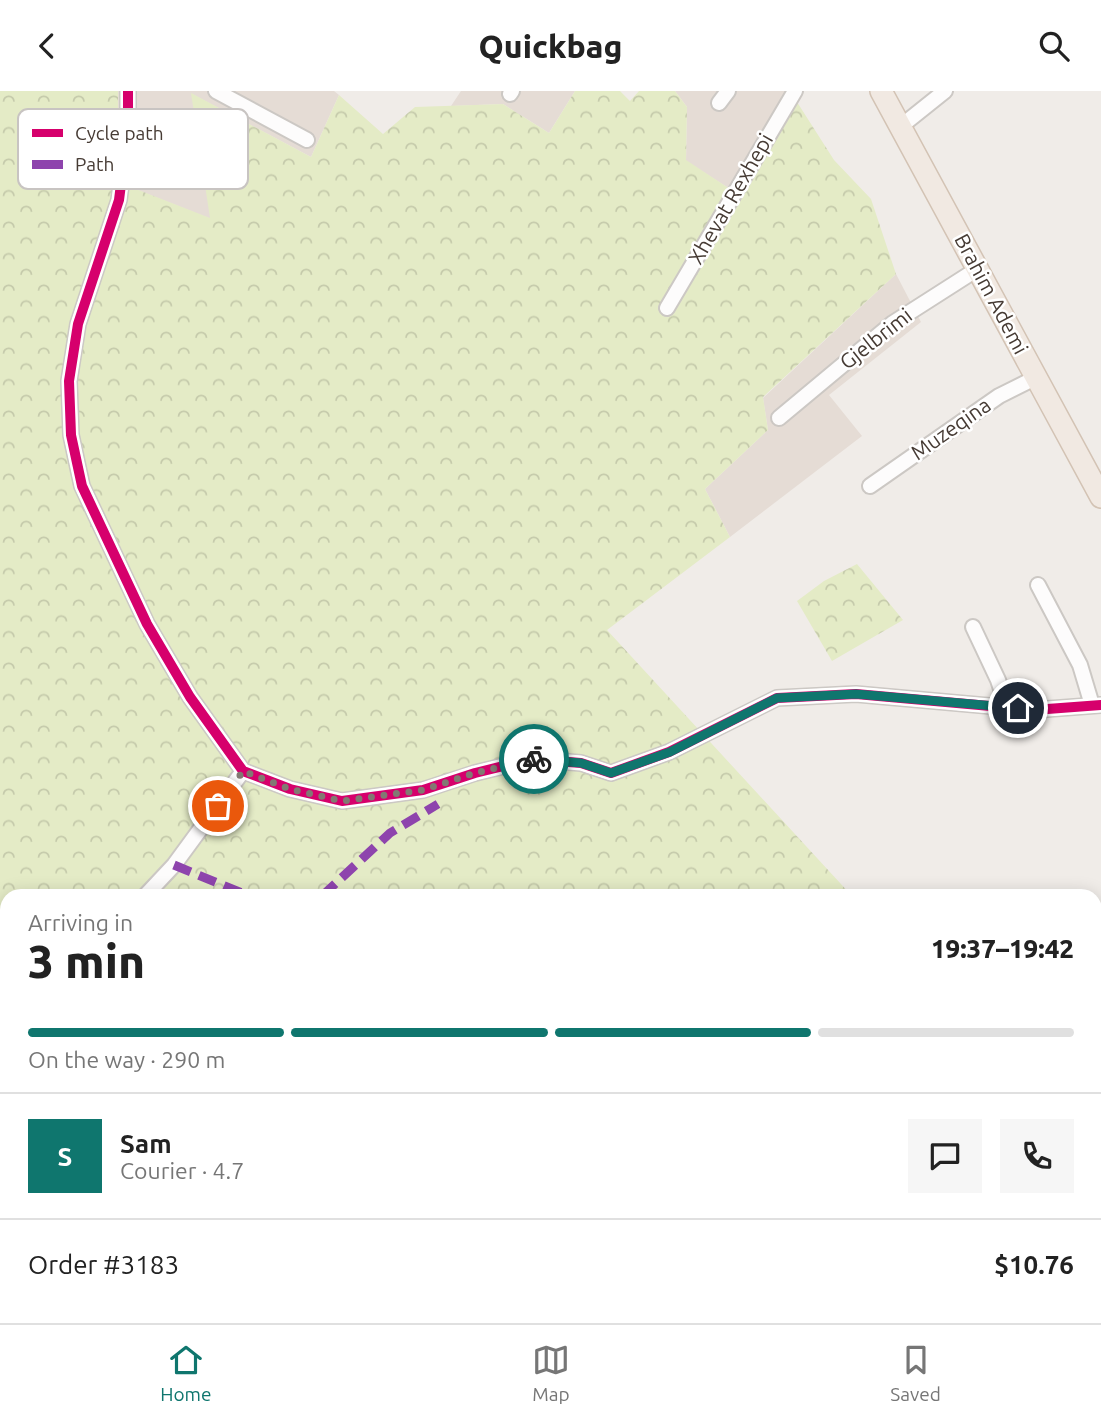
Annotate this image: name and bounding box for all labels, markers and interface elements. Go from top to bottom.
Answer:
icon: back [28,27,66,65]
icon: search [1035,27,1073,65]
text: Quickbag [479,28,622,64]
legend [18,109,248,189]
text: Cycle path [75,122,164,144]
street label: Xhevat Rexhepi [683,129,777,268]
text: Path [75,153,114,175]
street label: Brahim Ademi [950,229,1034,358]
street label: Gjelbrimi [835,303,916,374]
street label: Muzeqina [906,392,995,464]
pin [988,678,1048,738]
icon: home [999,689,1037,727]
courier [499,724,569,794]
icon: bike [515,740,553,778]
pin [188,776,248,836]
icon: bag [199,787,237,825]
text: Arriving in [28,910,133,935]
text: 19:37–19:42 [931,934,1074,963]
text: 3 min [28,935,145,987]
text: On the way · 290 m [28,1047,225,1072]
button: chat [908,1119,982,1193]
button: phone [1000,1119,1074,1193]
text: Sam [120,1129,172,1158]
text: S [58,1142,72,1171]
text: Courier · 4.7 [120,1158,244,1183]
text: Order #3183 [28,1250,179,1279]
text: $10.76 [994,1250,1074,1279]
tab: Home [160,1341,211,1405]
tab: Map [532,1341,570,1405]
tab: Saved [890,1341,941,1405]

